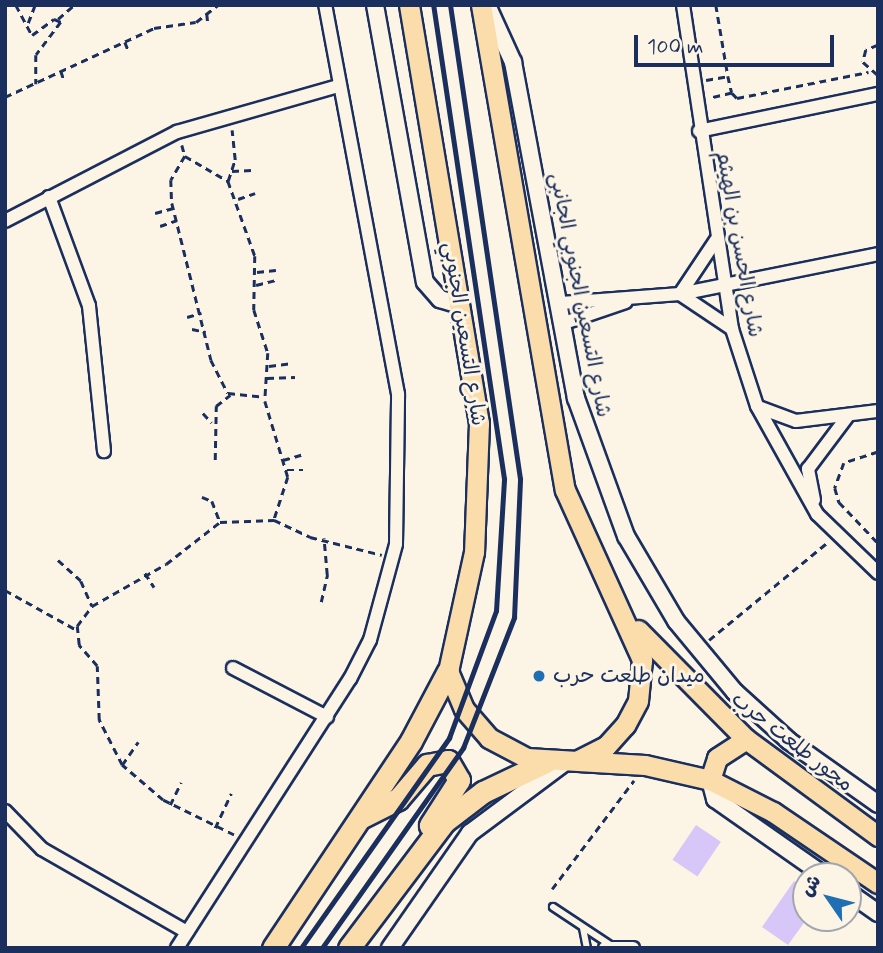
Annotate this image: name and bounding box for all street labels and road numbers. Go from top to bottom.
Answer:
street label: شارع الحسن بن الهيثم [710,149,768,339]
street label: شارع التسعين الجنوبي الجانبى [544,171,616,419]
street label: شارع التسعين الجنوبي [437,240,491,428]
street label: محور طلعت حرب [726,687,858,797]

